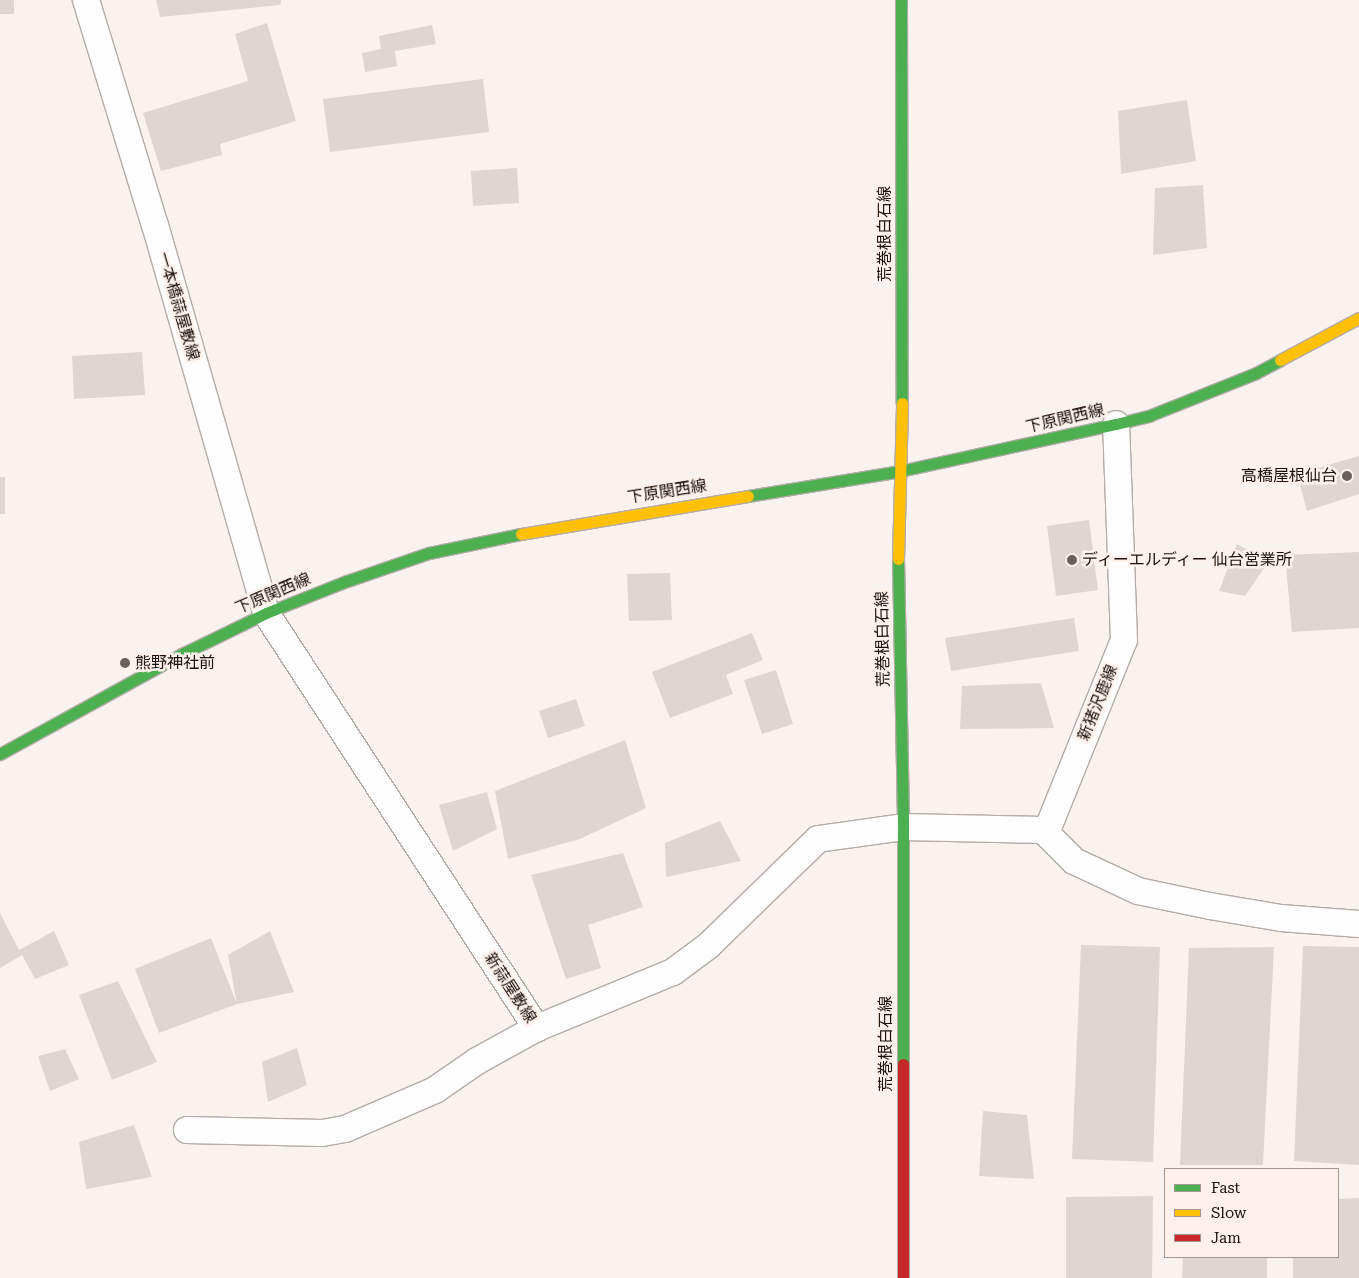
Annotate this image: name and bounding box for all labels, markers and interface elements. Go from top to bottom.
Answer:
street label: 荒巻根白石線 [875,186,895,282]
street label: 一本橋蒜屋敷線 [153,250,203,362]
street label: 下原関西線 [1024,401,1106,437]
place label: 高橋屋根仙台 [1241,466,1337,486]
marker: 高橋屋根仙台 [1341,470,1353,482]
street label: 下原関西線 [626,476,708,508]
place label: ディーエルディー 仙台営業所 [1082,550,1294,570]
marker: ディーエルディー 仙台営業所 [1066,554,1078,566]
street label: 下原関西線 [232,570,314,618]
street label: 荒巻根白石線 [873,591,893,687]
place label: 熊野神社前 [135,653,215,673]
marker: 熊野神社前 [119,657,131,669]
street label: 新猪沢鹿線 [1074,662,1122,744]
street label: 新蒜屋敷線 [480,949,540,1027]
street label: 荒巻根白石線 [876,996,896,1092]
legend [1164,1168,1339,1258]
text: Fast [1211,1179,1240,1197]
text: Slow [1211,1204,1246,1222]
text: Jam [1211,1229,1241,1247]

